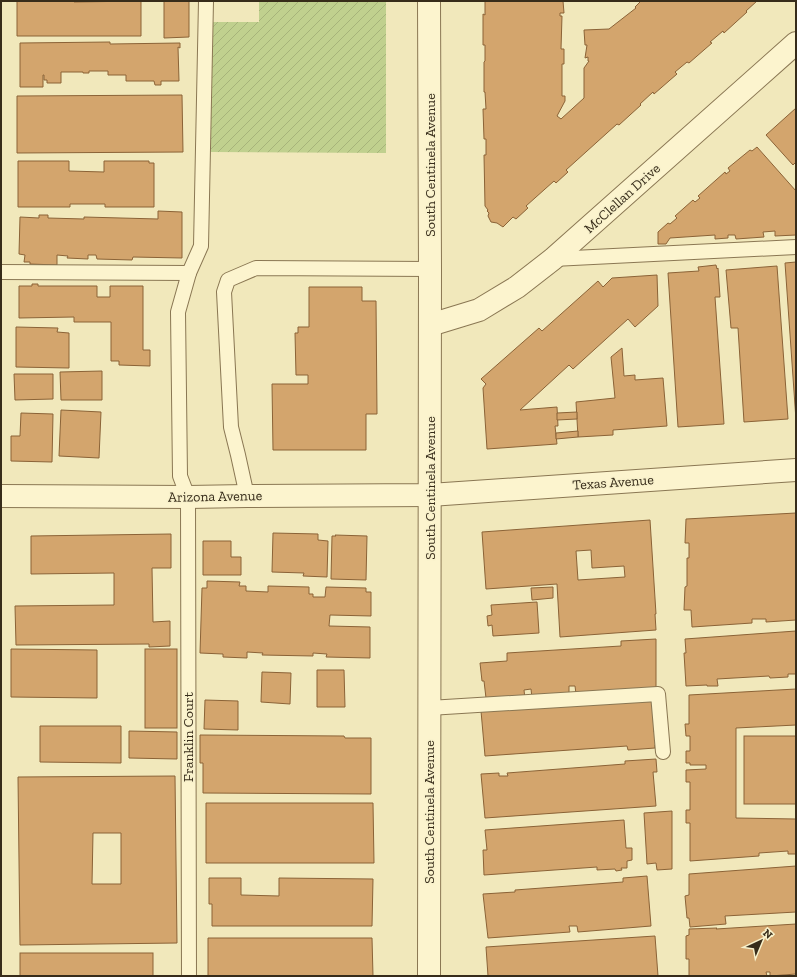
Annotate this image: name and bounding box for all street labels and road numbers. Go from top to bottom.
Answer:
street label: South Centinela Avenue [422,93,439,237]
street label: McClellan Drive [581,160,664,237]
street label: South Centinela Avenue [422,416,439,560]
street label: Texas Avenue [572,471,655,494]
street label: Arizona Avenue [168,487,263,506]
street label: Franklin Court [180,691,197,782]
street label: South Centinela Avenue [421,740,438,884]

